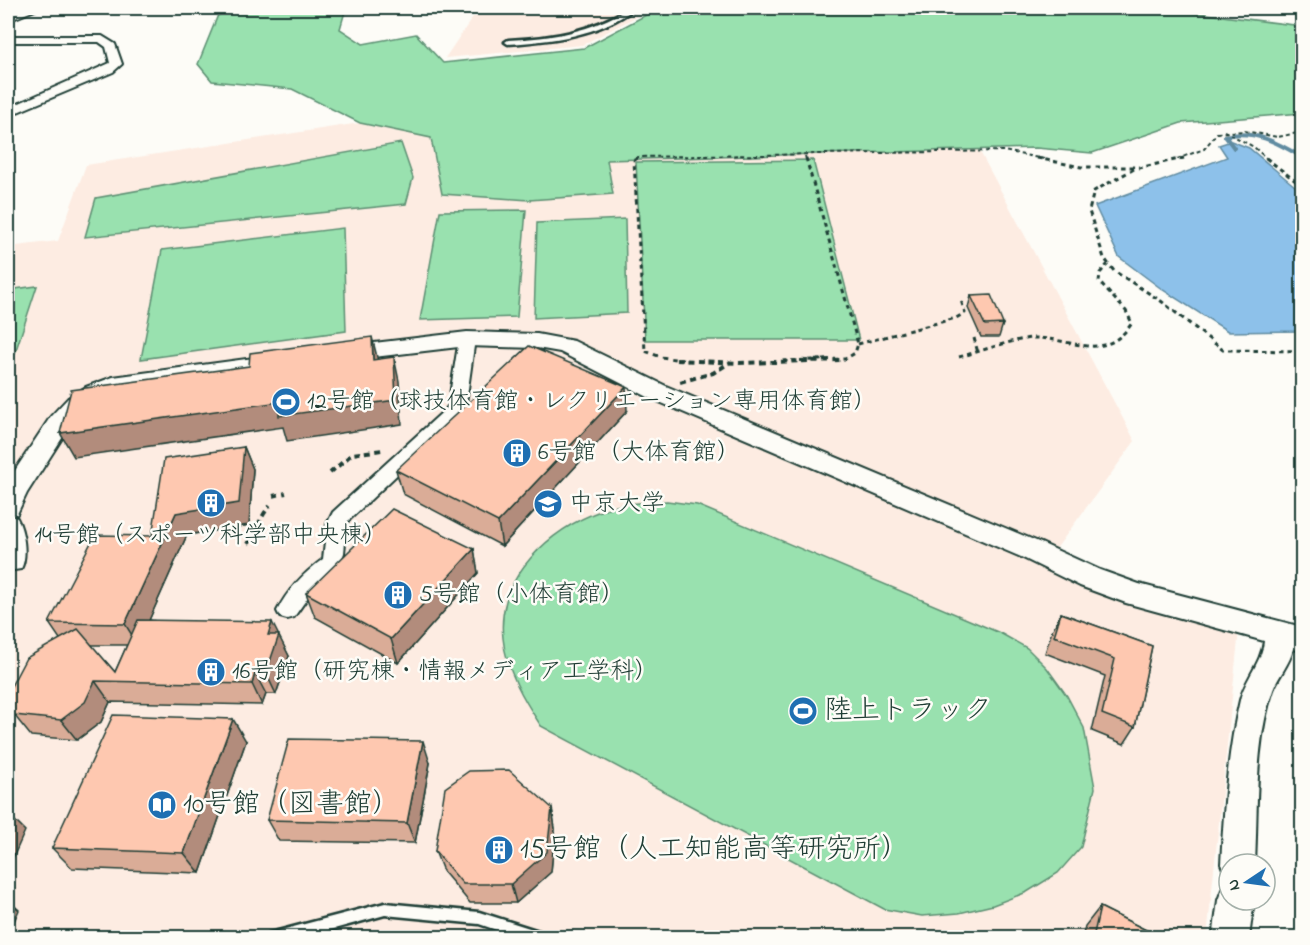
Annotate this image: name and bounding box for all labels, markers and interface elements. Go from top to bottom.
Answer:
place label: 12号館（球技体育館・レクリエーション専用体育館） [307,385,877,420]
sports icon: 12号館（球技体育館・レクリエーション専用体育館） [270,386,302,418]
place label: 6号館（大体育館） [538,436,741,471]
building icon: 6号館（大体育館） [501,437,533,469]
building icon: 14号館（スポーツ科学部中央棟） [195,487,227,519]
place label: 中京大学 [569,487,665,522]
school or university icon: 中京大学 [532,488,564,520]
place label: 14号館（スポーツ科学部中央棟） [34,519,388,554]
place label: 5号館（小体育館） [419,578,625,613]
building icon: 5号館（小体育館） [382,579,414,611]
place label: 16号館（研究棟・情報メディア工学科） [232,655,658,690]
building icon: 16号館（研究棟・情報メディア工学科） [195,656,227,688]
place label: 陸上トラック [824,691,992,732]
sports icon: 陸上トラック [787,695,819,727]
place label: 10号館（図書館） [183,785,400,826]
library icon: 10号館（図書館） [146,789,178,821]
place label: 15号館（人工知能高等研究所） [520,830,909,871]
building icon: 15号館（人工知能高等研究所） [483,834,515,866]
north arrow [1217,852,1277,912]
text: N [1221,877,1247,893]

